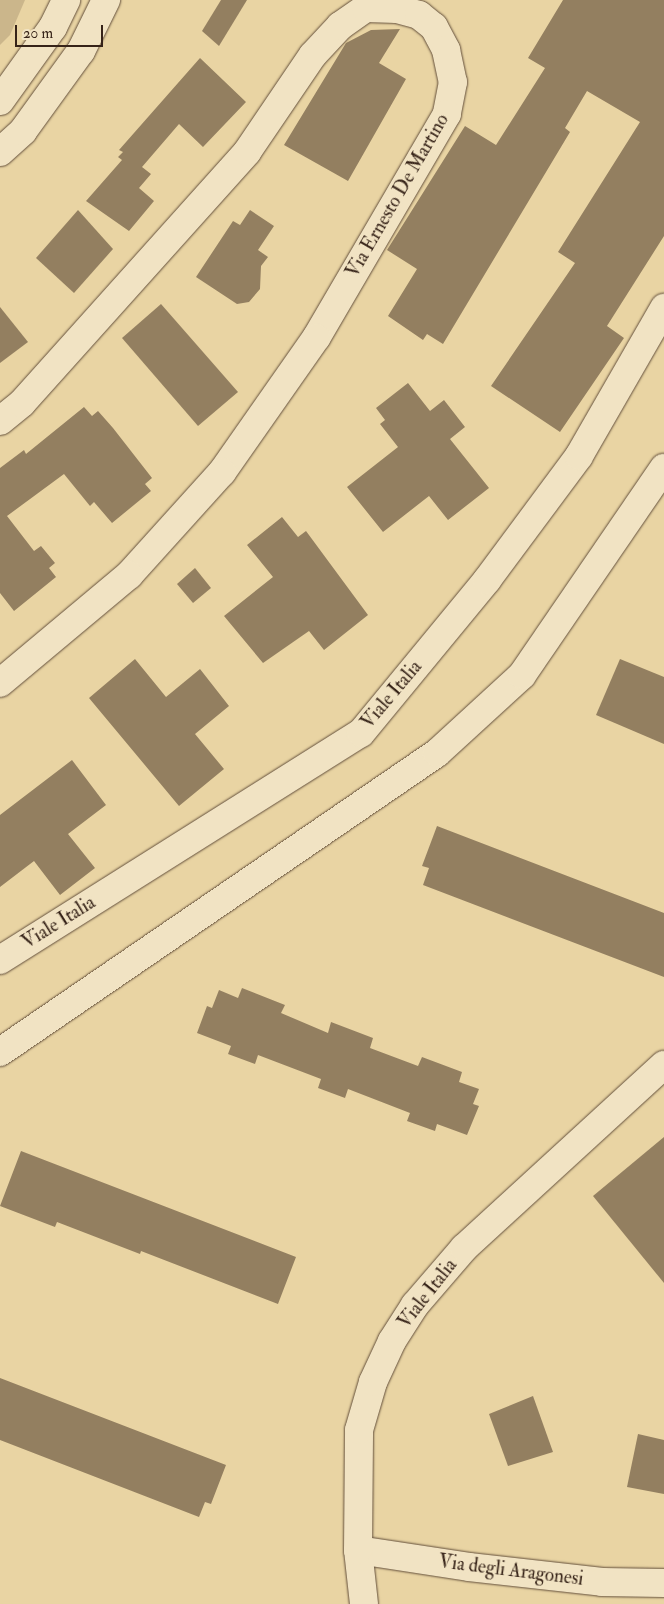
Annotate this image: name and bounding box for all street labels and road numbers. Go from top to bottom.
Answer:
street label: Via Ernesto De Martino [342,110,454,282]
street label: Viale Italia [357,656,427,734]
street label: Viale Italia [18,892,100,954]
street label: Viale Italia [394,1255,462,1333]
street label: Via degli Aragonesi [437,1551,585,1591]

